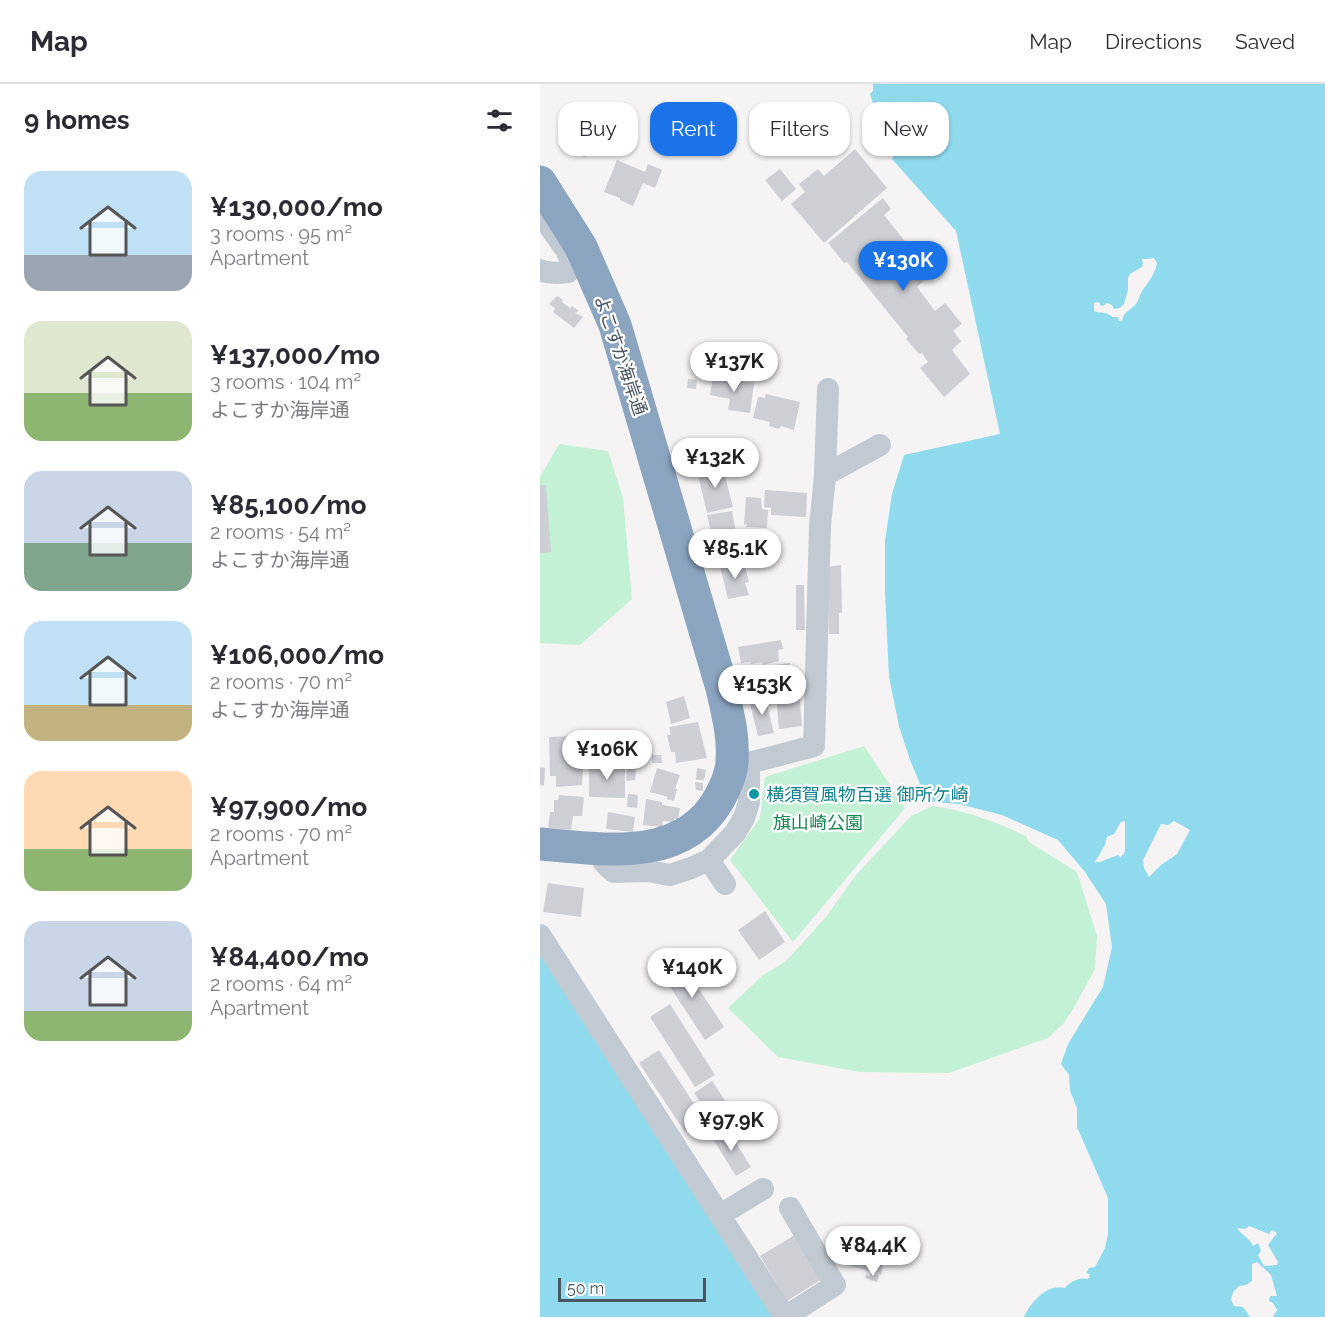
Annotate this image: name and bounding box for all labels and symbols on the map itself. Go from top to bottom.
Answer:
pin: ¥130K [861,241,945,292]
street label: よこすか海岸通 [591,292,651,418]
pin: ¥137K [692,342,776,393]
pin: ¥132K [673,438,757,489]
pin: ¥85.1K [686,529,784,580]
pin: ¥153K [720,665,804,716]
pin: ¥106K [565,730,649,781]
place label: 横須賀風物百選 御所ケ崎 [766,784,969,805]
marker: 横須賀風物百選 御所ケ崎 [747,787,761,801]
park label: 旗山崎公園 [773,812,863,833]
pin: ¥140K [650,948,734,999]
pin: ¥97.9K [682,1101,780,1152]
pin: ¥84.4K [824,1226,922,1277]
scale bar [558,1275,706,1302]

